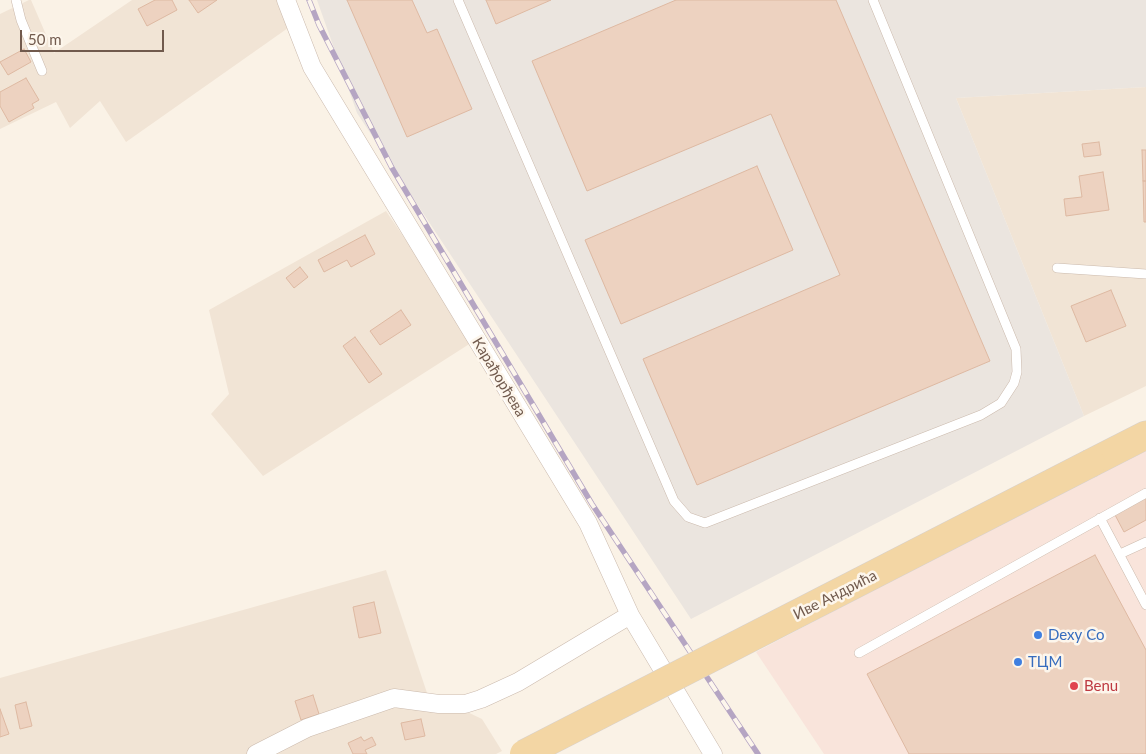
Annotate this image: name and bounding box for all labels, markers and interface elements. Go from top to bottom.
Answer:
scale bar [22,20,166,52]
text: 50 m [28,30,62,48]
street label: Карађорђева [468,334,530,420]
street label: Иве Андрића [790,566,880,624]
place label: Dexy Co [1048,626,1105,644]
marker: Dexy Co [1032,629,1044,641]
place label: ТЦМ [1028,653,1062,671]
marker: ТЦМ [1012,656,1024,668]
place label: Benu [1084,677,1118,695]
marker: Benu [1068,680,1080,692]

